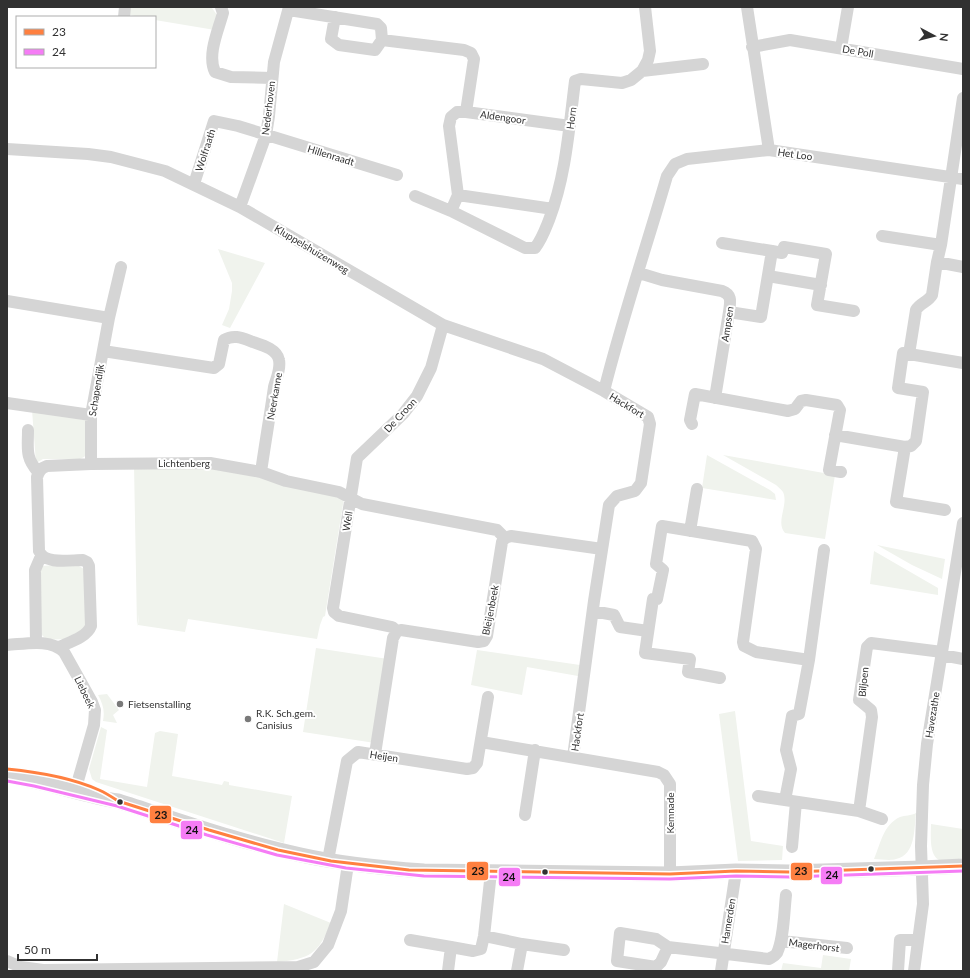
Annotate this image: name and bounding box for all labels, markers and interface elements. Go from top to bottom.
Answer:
legend [16,16,156,68]
north arrow [914,16,954,56]
text: 23 [52,24,66,39]
text: N [937,32,951,42]
street label: De Poll [841,42,875,60]
text: 24 [52,44,66,59]
street label: Nederhoven [259,80,277,136]
street label: Horn [564,106,578,130]
street label: Aldengoor [480,108,527,126]
street label: Wolfraath [193,127,217,173]
street label: Hillenraadt [306,142,356,168]
street label: Het Loo [777,146,813,162]
street label: Kluppelshuizenweg [273,222,351,276]
street label: Ampsen [718,305,736,343]
street label: Schapendijk [86,362,106,417]
street label: Neerkanne [264,371,284,421]
street label: Hackfort [607,390,647,420]
street label: De Croon [381,395,419,435]
street label: Lichtenberg [158,457,210,469]
street label: Well [340,510,354,532]
street label: Bleijenbeek [479,583,501,636]
street label: Biljoen [855,666,871,698]
street label: Liebeek [72,674,98,711]
street label: Havezathe [922,691,942,739]
place label: Fietsenstalling [128,698,191,710]
marker: Fietsenstalling [115,699,125,709]
place label: R.K. Sch.gem. Canisius [256,707,315,731]
street label: Hackfort [568,712,586,752]
marker: R.K. Sch.gem. Canisius [243,714,253,724]
street label: Heijen [369,748,399,764]
street label: Kemnade [664,792,676,834]
unlabelled marker [115,797,125,807]
line badge: 23 [149,805,172,824]
text: 23 [155,808,167,821]
line badge: 24 [180,820,203,840]
text: 24 [186,823,199,836]
line badge: 23 [466,861,489,881]
line badge: 23 [790,862,813,881]
text: 23 [472,864,484,877]
text: 23 [795,864,807,877]
unlabelled marker [866,864,876,874]
line badge: 24 [820,866,843,885]
line badge: 24 [498,867,521,887]
unlabelled marker [540,867,550,877]
text: 24 [826,868,839,881]
text: 24 [503,870,516,883]
street label: Hamerden [718,897,738,945]
scale bar [18,936,97,962]
street label: Magerhorst [788,936,840,954]
text: 50 m [24,942,51,957]

